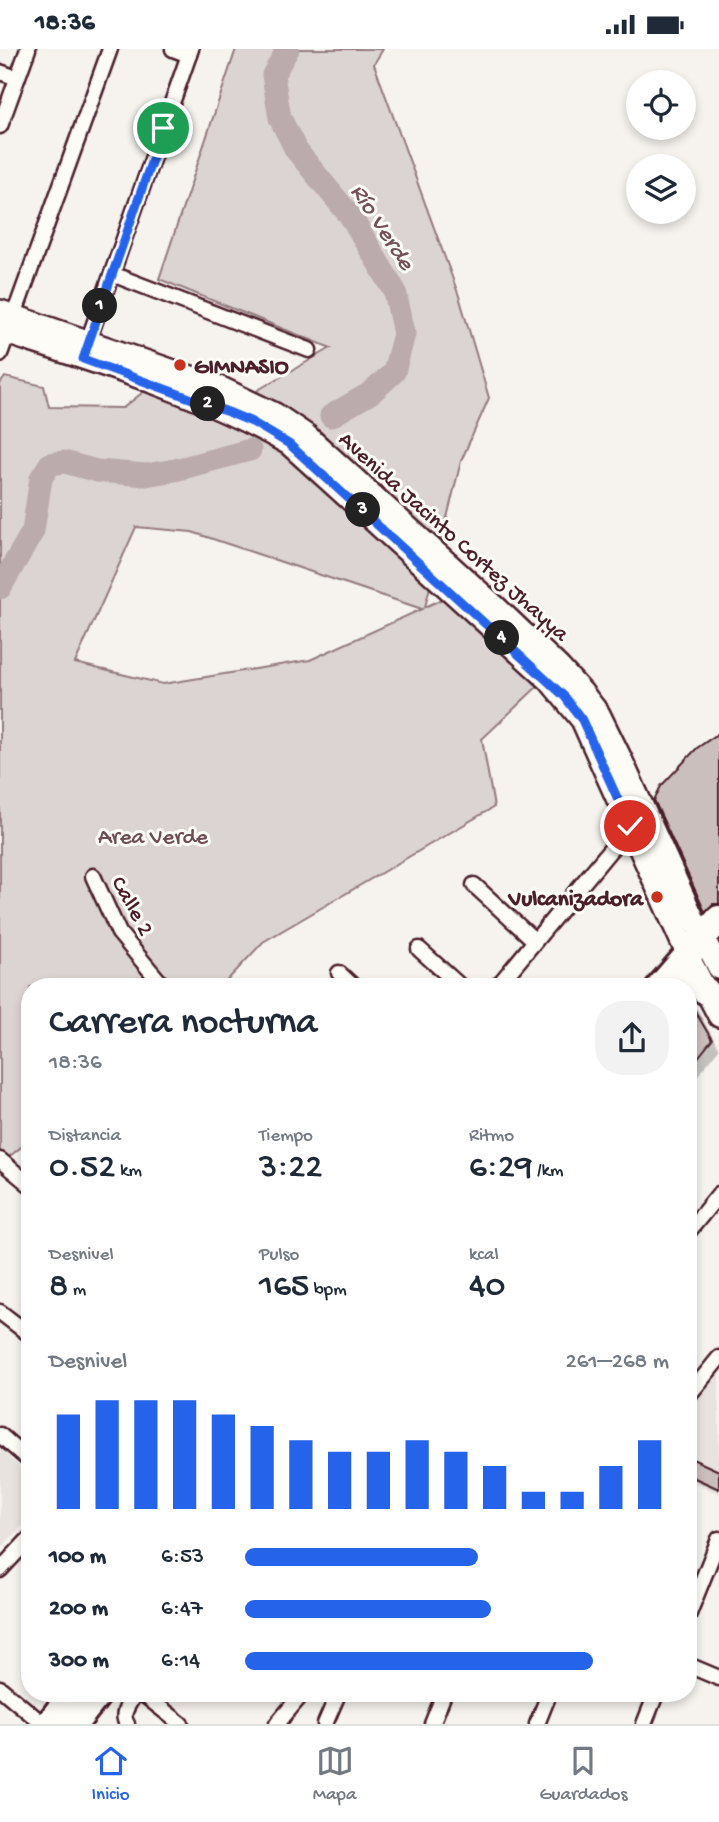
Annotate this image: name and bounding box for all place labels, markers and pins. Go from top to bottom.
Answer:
pin [133,98,193,158]
pin: 1 [82,289,118,323]
place label: GIMNASIO [194,355,289,382]
marker: GIMNASIO [172,357,188,373]
pin: 2 [190,387,226,421]
pin: 3 [346,493,380,527]
pin: 4 [484,621,520,655]
pin [600,796,660,856]
place label: Vulcanizadora [508,887,644,914]
marker: Vulcanizadora [649,889,665,905]

